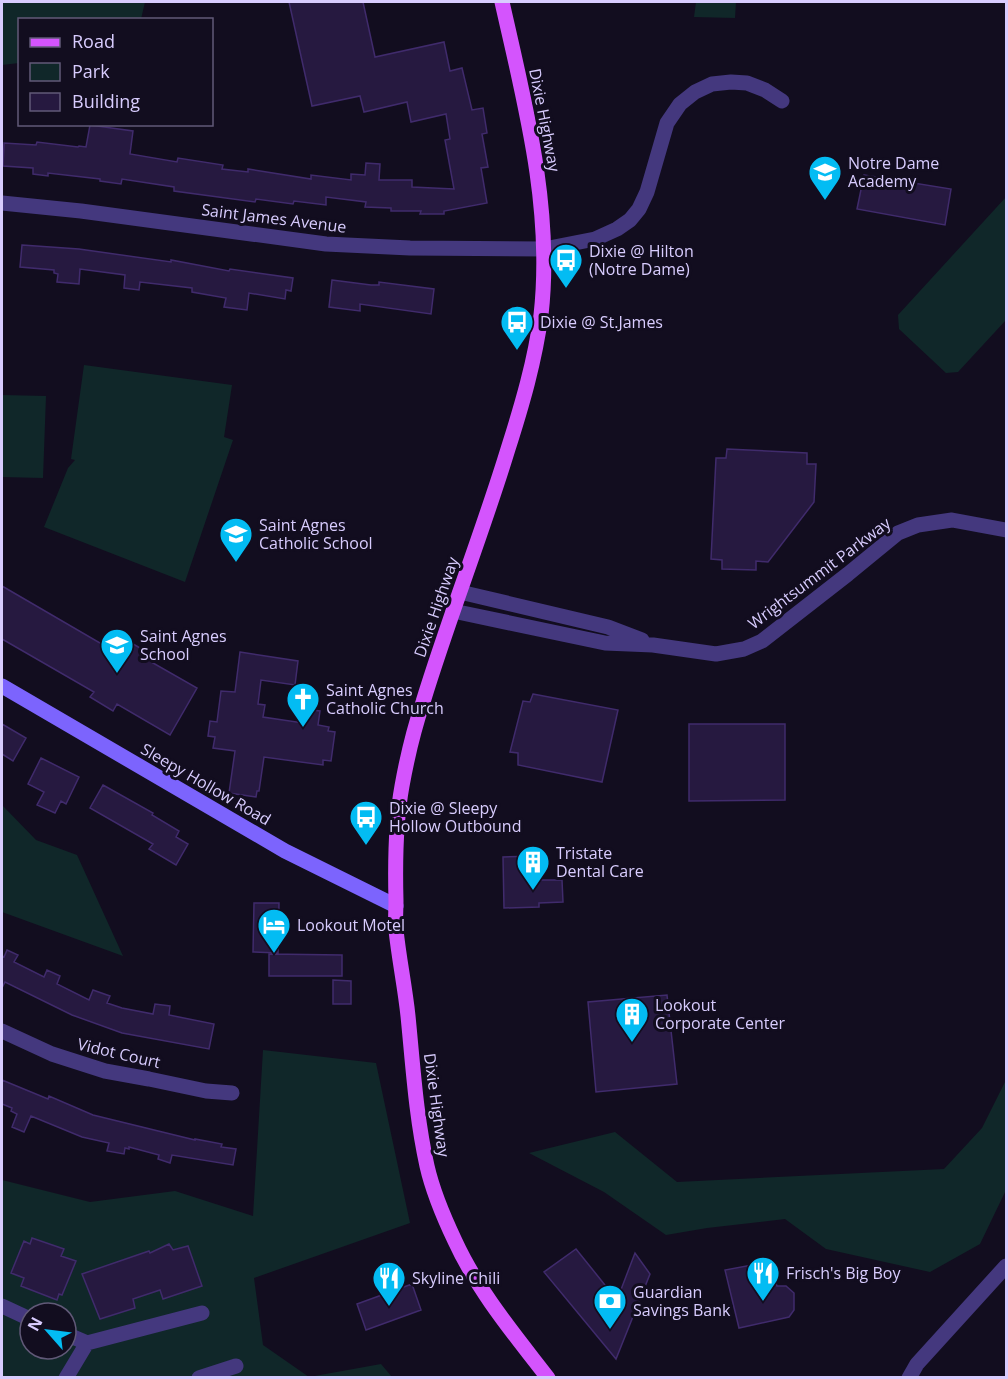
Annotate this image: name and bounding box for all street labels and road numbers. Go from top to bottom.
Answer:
street label: Dixie Highway [524,66,566,175]
street label: Saint James Avenue [200,198,348,238]
street label: Wrightsummit Parkway [743,511,896,634]
street label: Dixie Highway [409,553,464,660]
street label: Sleepy Hollow Road [137,738,275,830]
street label: Vidot Court [75,1033,163,1073]
street label: Dixie Highway [419,1052,455,1159]

